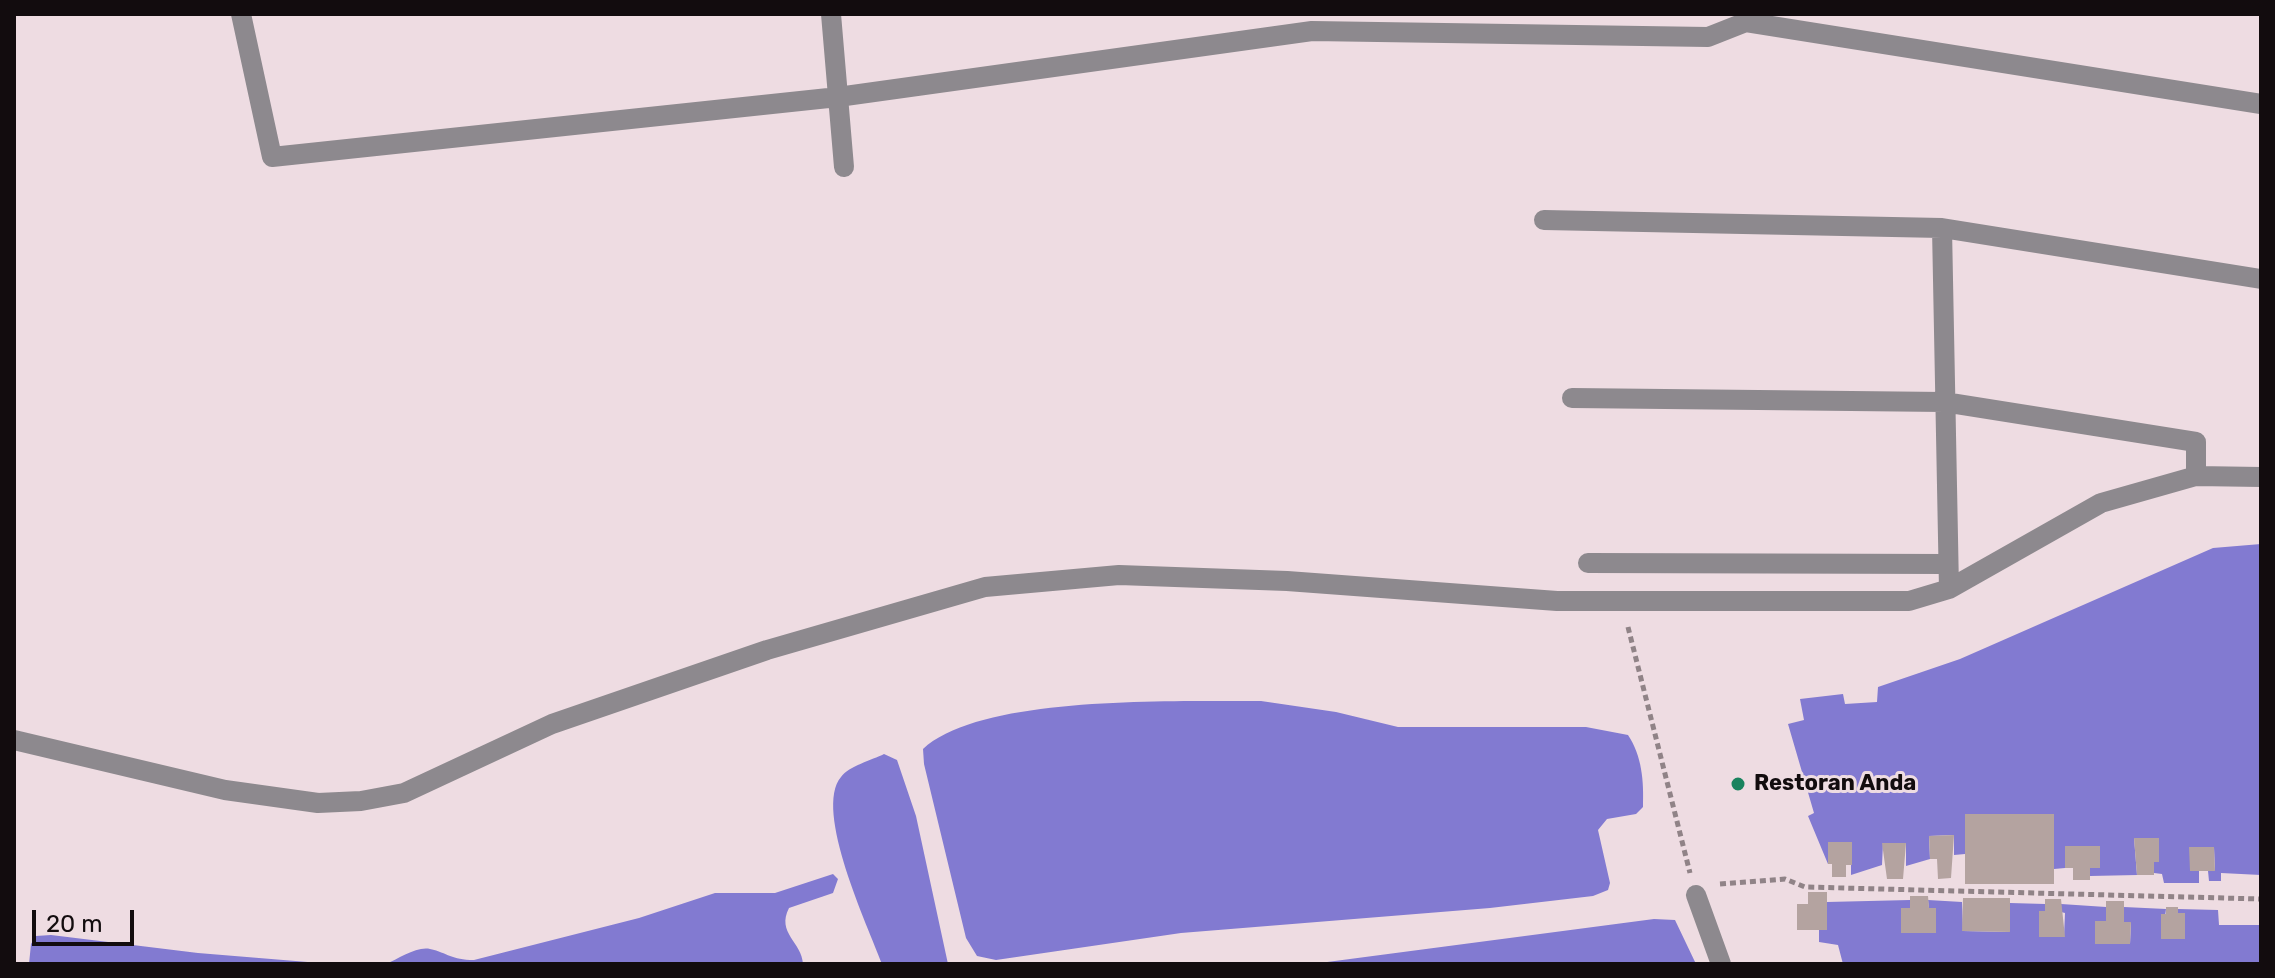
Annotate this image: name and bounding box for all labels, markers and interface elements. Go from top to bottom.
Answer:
place label: Restoran Anda [1754,771,1916,797]
marker: Restoran Anda [1729,775,1747,793]
scale bar [36,894,138,944]
text: 20 m [46,910,103,938]

